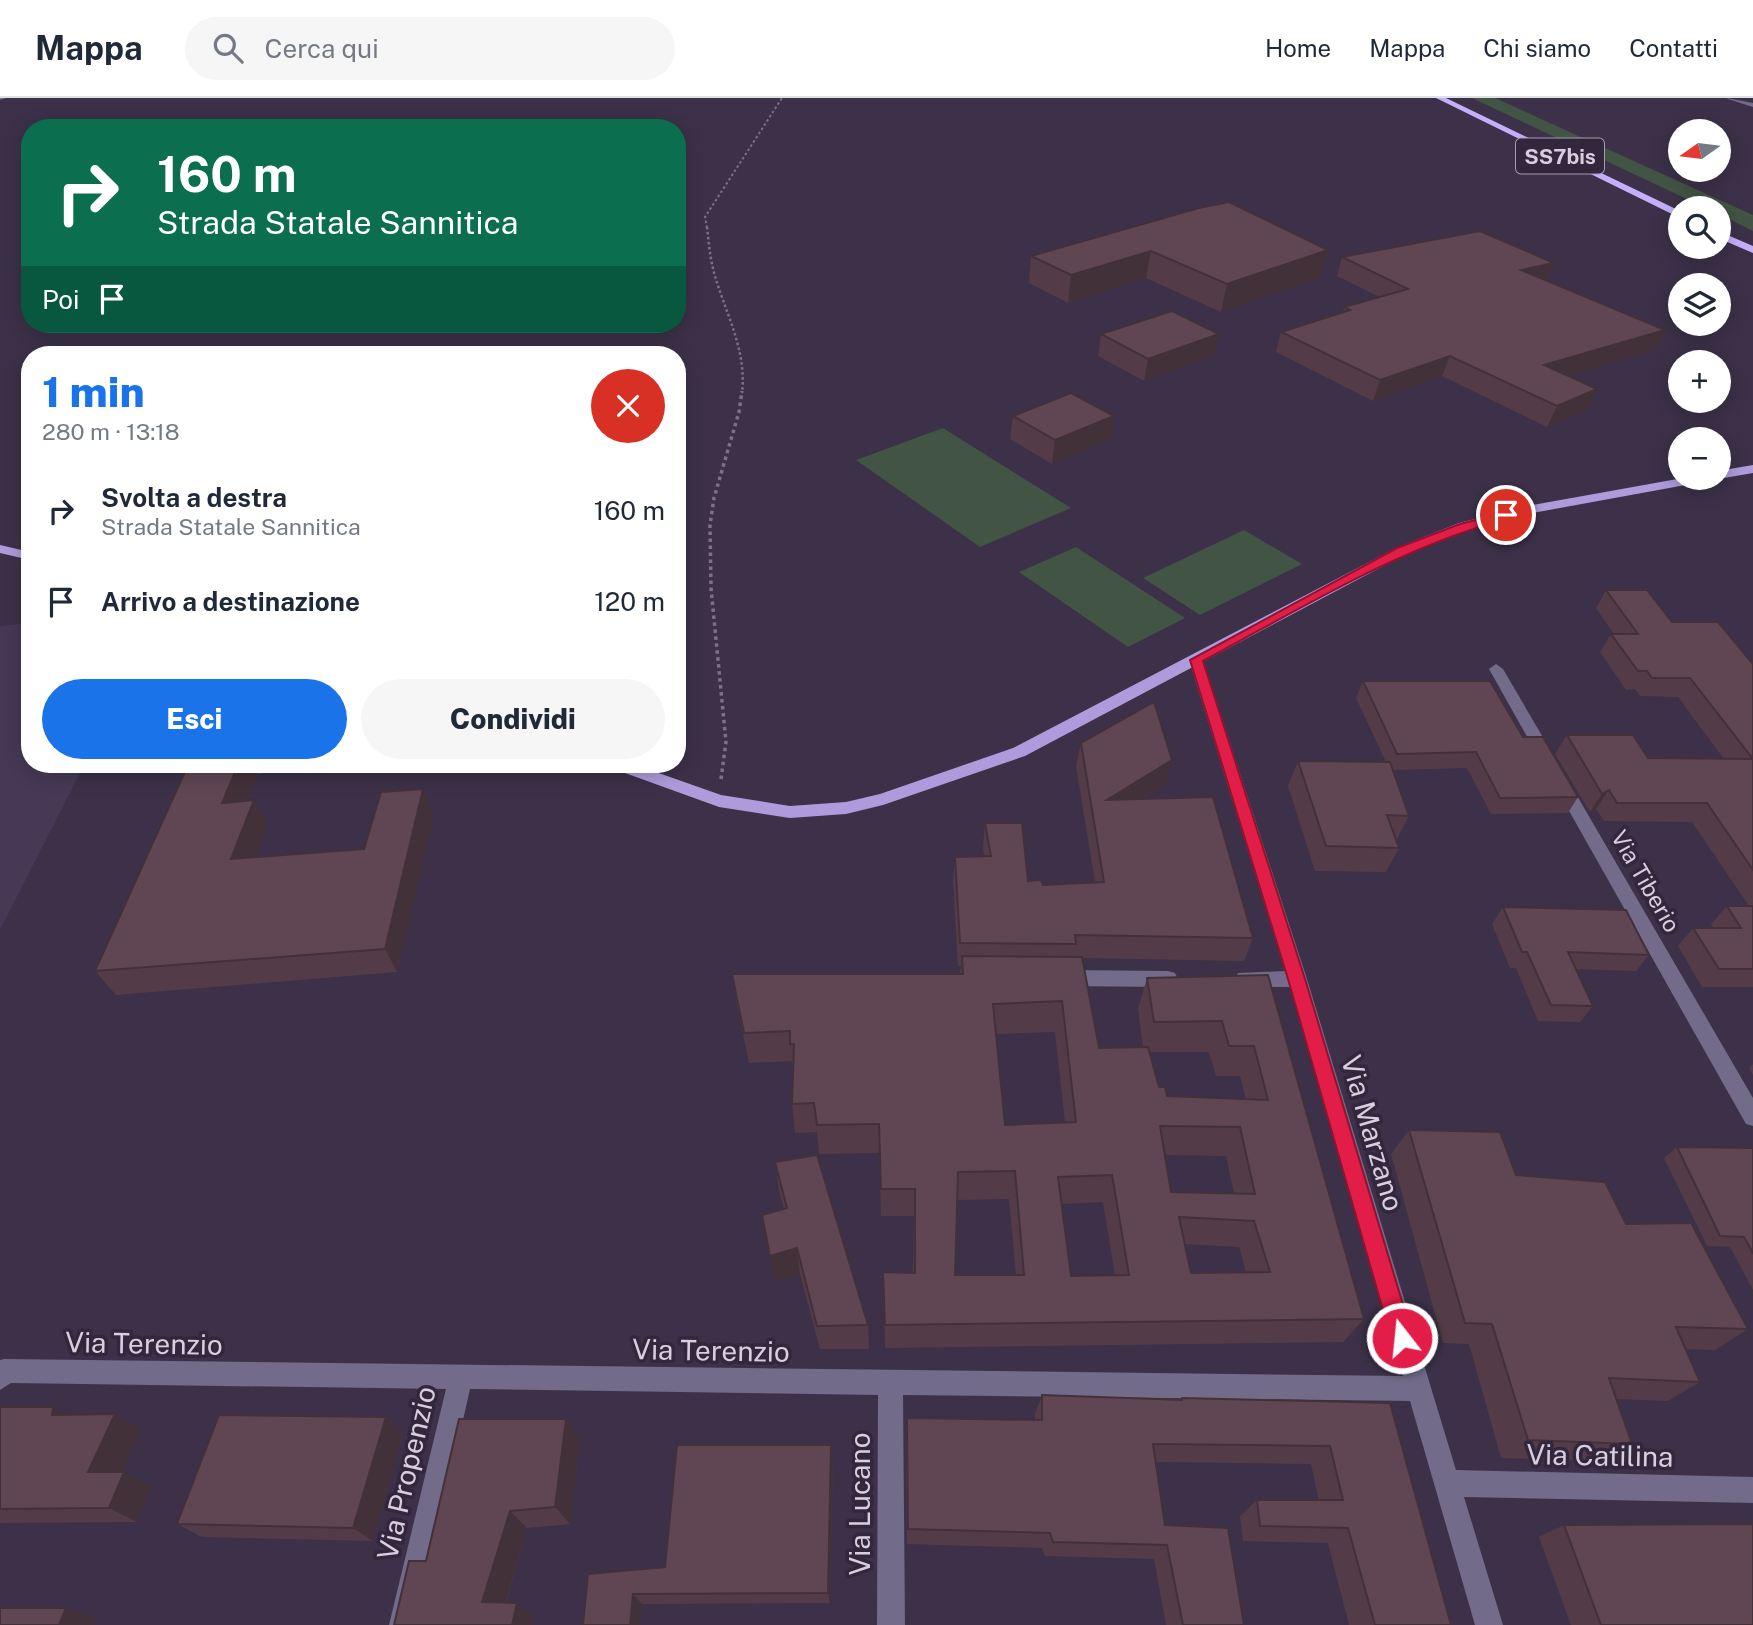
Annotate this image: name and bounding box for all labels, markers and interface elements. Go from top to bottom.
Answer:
search box [185,17,675,80]
text: Mappa [35,29,143,67]
icon: search [209,29,247,67]
text: Cerca qui [265,33,379,64]
text: Home [1265,34,1331,62]
text: Mappa [1369,34,1445,62]
text: Chi siamo [1483,34,1591,62]
text: Contatti [1629,34,1718,62]
north arrow [1668,119,1731,182]
map controls [1668,119,1731,490]
road number: SS7bis [1516,139,1604,174]
text: 160 m [157,145,297,203]
icon: right [42,147,133,238]
button: search [1668,196,1731,259]
text: Strada Statale Sannitica [157,204,518,241]
button: layers [1668,273,1731,336]
icon: arrive [93,280,131,318]
text: Poi [42,284,79,315]
button: + [1668,350,1731,413]
text: 1 min [42,367,145,416]
button: close [591,369,665,443]
text: 280 m · 13:18 [42,418,180,445]
button: − [1668,427,1731,490]
text: Svolta a destra [101,482,287,513]
pin [1476,485,1536,545]
icon: right [42,492,80,530]
text: 160 m [594,495,665,526]
icon: arrive [1487,496,1525,534]
text: Strada Statale Sannitica [101,513,361,540]
icon: arrive [42,583,80,621]
text: Arrivo a destinazione [101,586,360,617]
text: 120 m [594,586,665,617]
button: Esci [42,679,347,759]
button: Condividi [361,679,665,759]
street label: Via Tiberio [1606,825,1686,937]
street label: Via Marzano [1335,1051,1411,1215]
position arrow [1365,1301,1439,1375]
street label: Via Terenzio [65,1325,223,1361]
street label: Via Terenzio [632,1332,790,1368]
street label: Via Propenzio [370,1383,442,1563]
street label: Via Lucano [843,1432,876,1576]
street label: Via Catilina [1526,1437,1674,1473]

